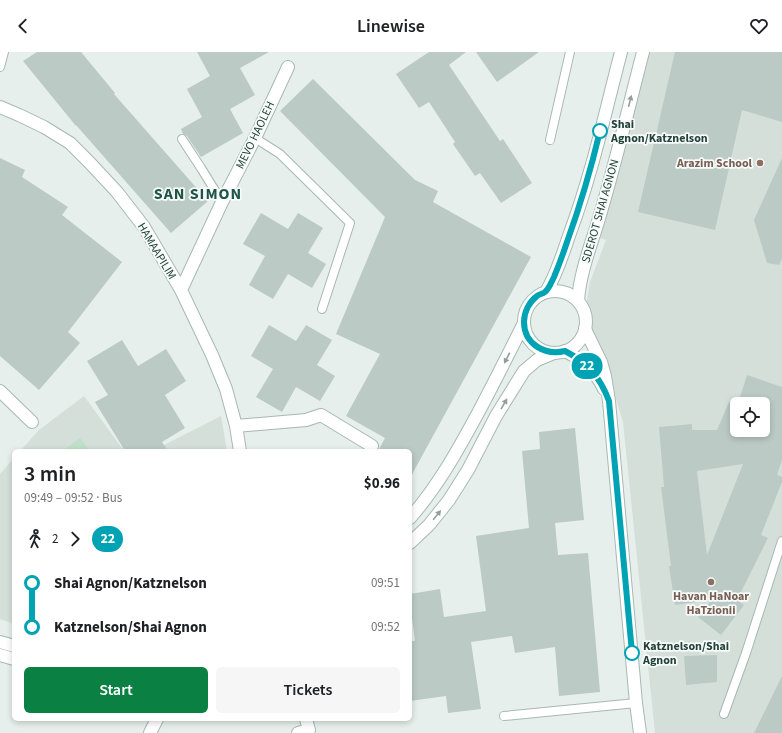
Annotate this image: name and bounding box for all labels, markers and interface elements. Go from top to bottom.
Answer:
text: Linewise [357,14,425,39]
icon: back [12,15,34,37]
icon: heart [748,15,770,37]
one-way arrow [628,95,634,107]
street label: MEVO HAOLEH [232,98,279,172]
place label: Shai Agnon/Katznelson [610,116,708,147]
marker: Shai Agnon/Katznelson [592,123,608,139]
place label: Arazim School [676,155,753,172]
street label: SDEROT SHAI AGNON [578,157,623,265]
marker: Arazim School [755,158,765,168]
district label: SAN SIMON [154,183,242,205]
street label: HAMAAPILIM [133,220,180,283]
one-way arrow [504,352,510,364]
line badge: 22 [569,353,605,379]
text: 22 [580,356,594,376]
map controls [730,397,770,437]
button: locate [730,397,770,437]
one-way arrow [500,398,507,410]
text: 3 min [24,458,76,490]
text: $0.96 [364,473,400,494]
text: 09:49 – 09:52 · Bus [24,489,122,507]
one-way arrow [433,509,441,520]
icon: walk [24,528,46,550]
icon: forward [64,528,86,550]
text: 22 [100,529,115,549]
text: 2 [52,530,58,548]
text: Shai Agnon/Katznelson [54,573,207,594]
text: 09:51 [371,574,400,592]
marker: Havan HaNoar HaTzionii [706,577,716,587]
place label: Havan HaNoar HaTzionii [673,588,749,619]
text: Katznelson/Shai Agnon [54,617,207,638]
text: 09:52 [371,618,400,636]
place label: Katznelson/Shai Agnon [642,638,729,669]
marker: Katznelson/Shai Agnon [624,645,640,661]
button: Start [24,667,208,713]
button: Tickets [216,667,400,713]

